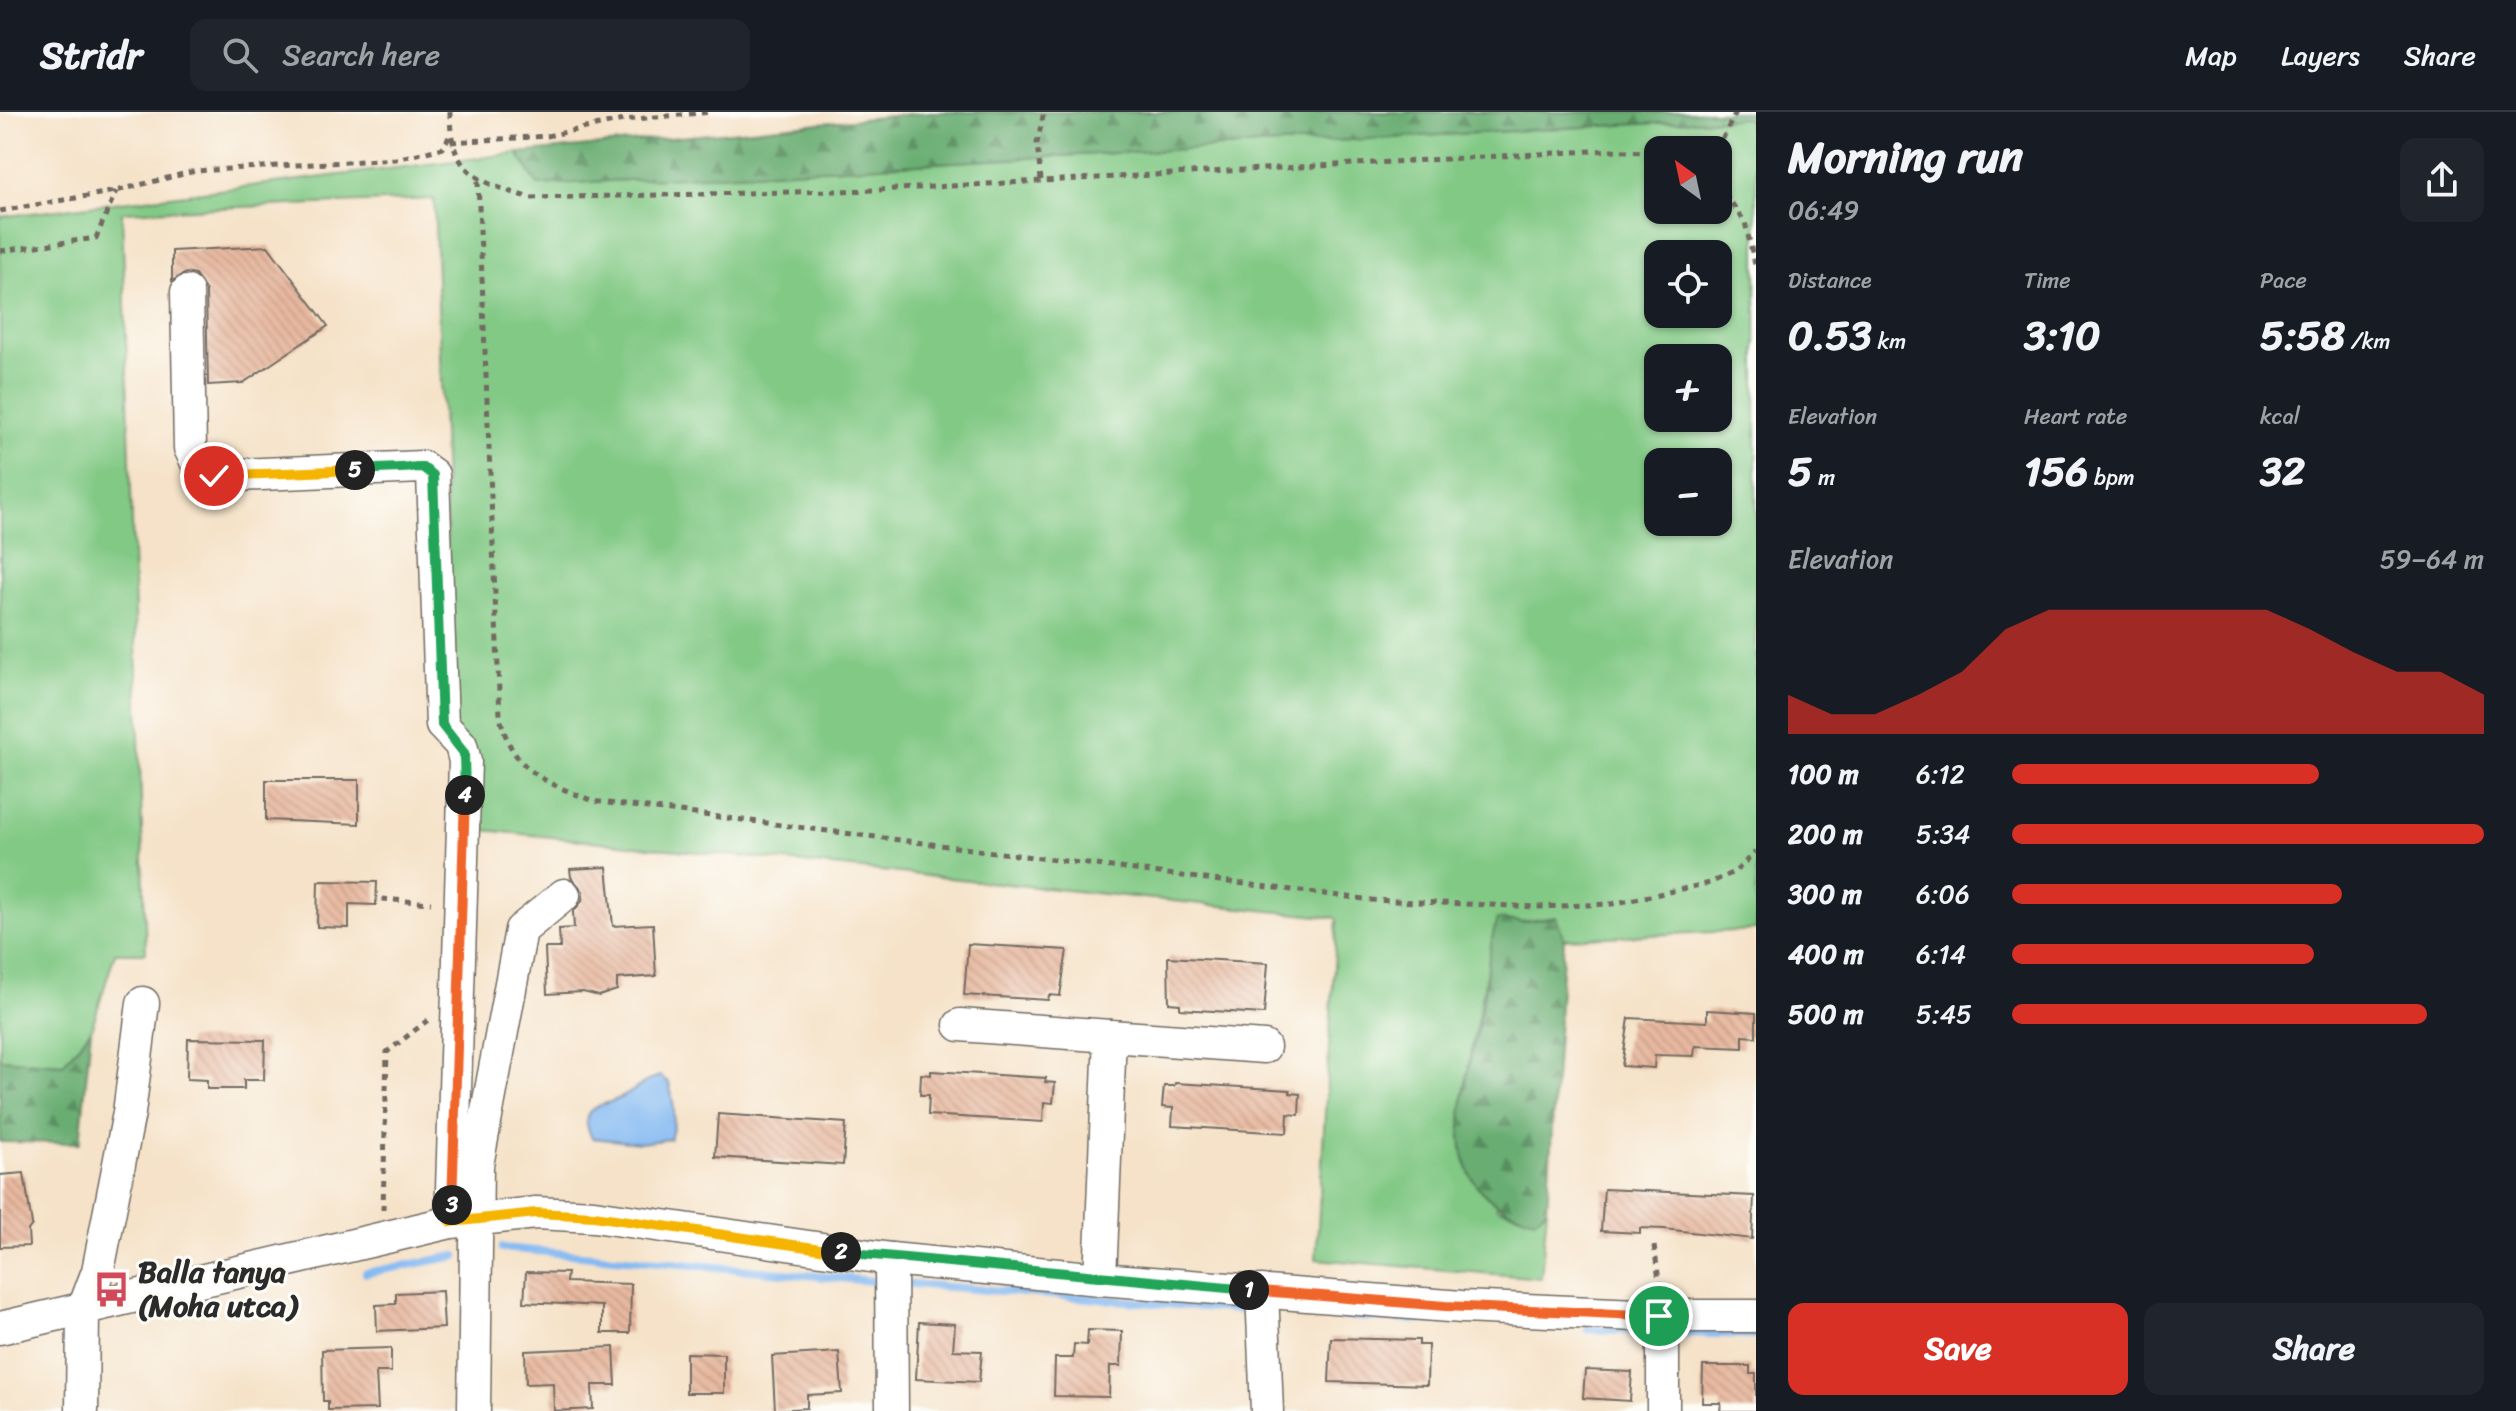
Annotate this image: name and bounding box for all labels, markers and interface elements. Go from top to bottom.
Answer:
search box [190,19,750,91]
text: Stridr [40,22,142,89]
text: Search here [282,28,440,82]
text: Map [2185,31,2237,80]
text: Layers [2281,31,2360,80]
text: Share [2404,31,2476,80]
icon: search [218,33,262,77]
text: Morning run [1788,118,2023,196]
north arrow [1644,136,1732,224]
map controls [1644,136,1732,536]
button: share [2400,138,2484,222]
text: 06:49 [1788,187,1859,233]
button: locate [1644,240,1732,328]
text: Distance [1788,261,1872,300]
text: Time [2024,261,2071,300]
text: Pace [2260,261,2307,300]
text: 0.53 [1788,300,1872,371]
text: 3:10 [2024,300,2100,371]
text: 5:58 [2260,300,2345,371]
text: km [1872,322,1906,361]
text: /km [2345,322,2390,361]
button: + [1644,344,1732,432]
text: Elevation [1788,397,1877,436]
text: Heart rate [2024,397,2127,436]
text: kcal [2260,397,2300,436]
text: 5 [1788,436,1812,507]
text: 156 [2024,436,2088,507]
text: 32 [2260,436,2305,507]
pin [180,442,248,510]
button: − [1644,448,1732,536]
pin: 5 [335,450,375,490]
text: 5 [348,450,362,489]
icon: check [192,454,236,498]
text: m [1812,458,1835,497]
text: bpm [2088,458,2135,497]
text: Elevation [1788,536,1893,582]
text: 59–64 m [2380,536,2484,582]
text: 100 m [1788,751,1859,797]
text: 6:12 [1916,751,1965,797]
pin: 4 [445,775,485,815]
text: 4 [458,775,472,814]
text: 200 m [1788,811,1863,857]
text: 5:34 [1916,811,1970,857]
text: 300 m [1788,871,1862,917]
text: 6:06 [1916,871,1970,917]
text: 400 m [1788,931,1864,977]
text: 6:14 [1916,931,1966,977]
text: 500 m [1788,991,1863,1037]
text: 5:45 [1916,991,1972,1037]
pin: 3 [432,1185,472,1225]
text: 3 [446,1185,458,1224]
pin: 2 [821,1232,861,1272]
text: 2 [835,1232,847,1271]
place label: Balla tanya (Moha utca) [138,1245,299,1333]
bus stop icon: Balla tanya (Moha utca) [93,1270,131,1308]
pin: 1 [1229,1270,1269,1310]
text: 1 [1244,1270,1254,1309]
pin [1625,1282,1693,1350]
icon: arrive [1637,1294,1681,1338]
button: Save [1788,1303,2128,1395]
button: Share [2144,1303,2484,1395]

